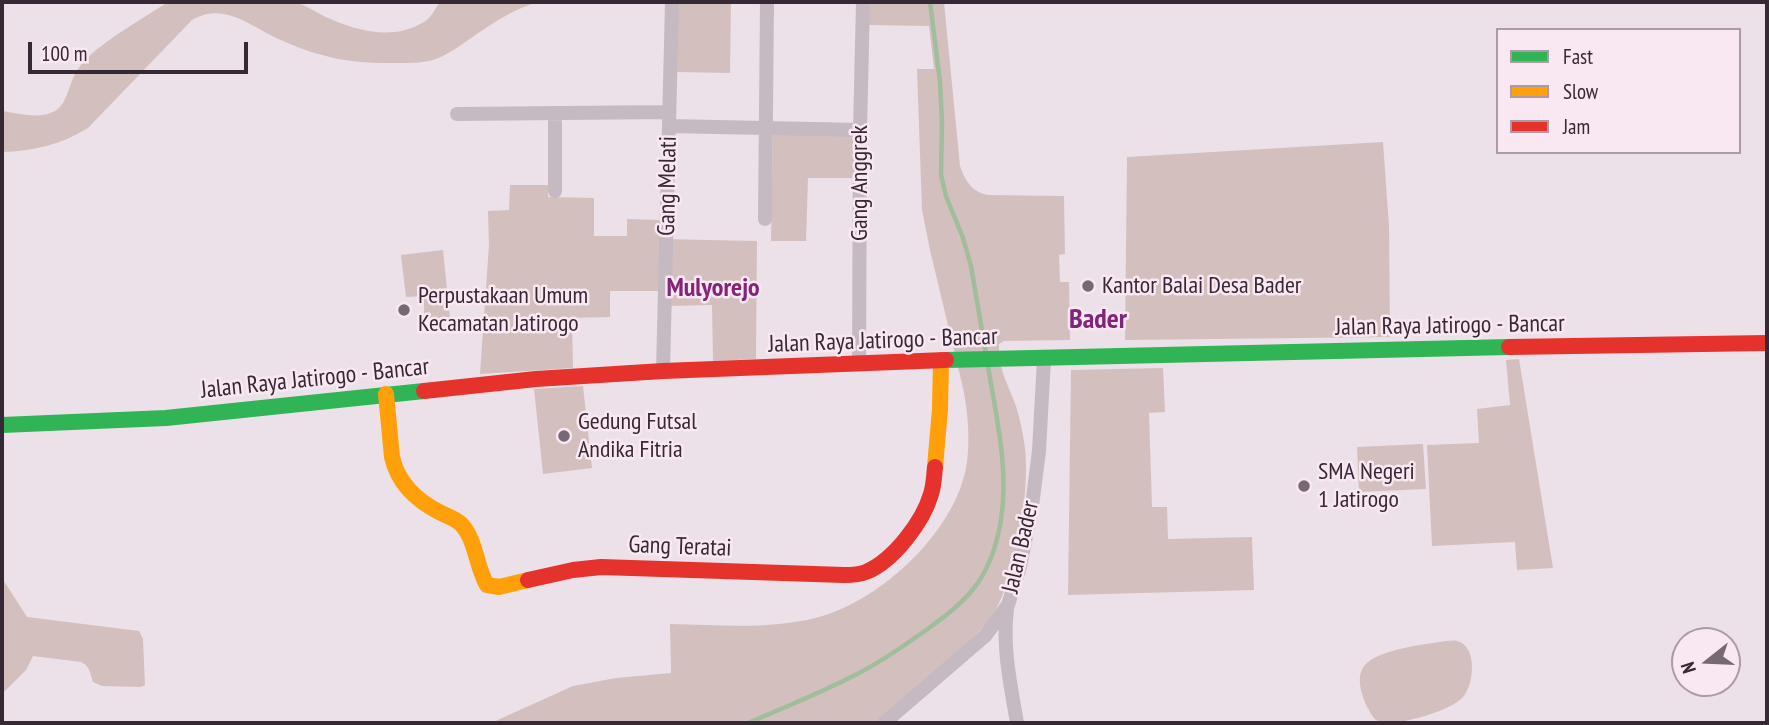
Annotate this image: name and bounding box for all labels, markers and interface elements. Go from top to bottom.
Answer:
scale bar [32,28,252,72]
legend [1496,28,1741,154]
text: 100 m [41,40,87,67]
text: Fast [1563,43,1593,70]
text: Slow [1563,78,1598,105]
text: Jam [1563,113,1590,140]
street label: Gang Anggrek [846,125,874,241]
street label: Gang Melati [653,136,683,236]
place label: Kantor Balai Desa Bader [1102,272,1301,300]
district label: Mulyorejo [666,273,760,305]
marker: Kantor Balai Desa Bader [1080,278,1096,294]
place label: Perpustakaan Umum Kecamatan Jatirogo [418,282,588,338]
marker: Perpustakaan Umum Kecamatan Jatirogo [396,302,412,318]
district label: Bader [1069,303,1127,337]
street label: Jalan Raya Jatirogo - Bancar [1335,310,1565,342]
street label: Jalan Raya Jatirogo - Bancar [768,323,998,359]
street label: Jalan Raya Jatirogo - Bancar [200,353,430,405]
place label: Gedung Futsal Andika Fitria [578,408,697,464]
marker: Gedung Futsal Andika Fitria [556,428,572,444]
place label: SMA Negeri 1 Jatirogo [1318,458,1415,514]
marker: SMA Negeri 1 Jatirogo [1296,478,1312,494]
street label: Jalan Bader [996,498,1046,596]
street label: Gang Teratai [628,531,732,563]
north arrow [1671,627,1741,697]
text: N [1675,659,1701,676]

